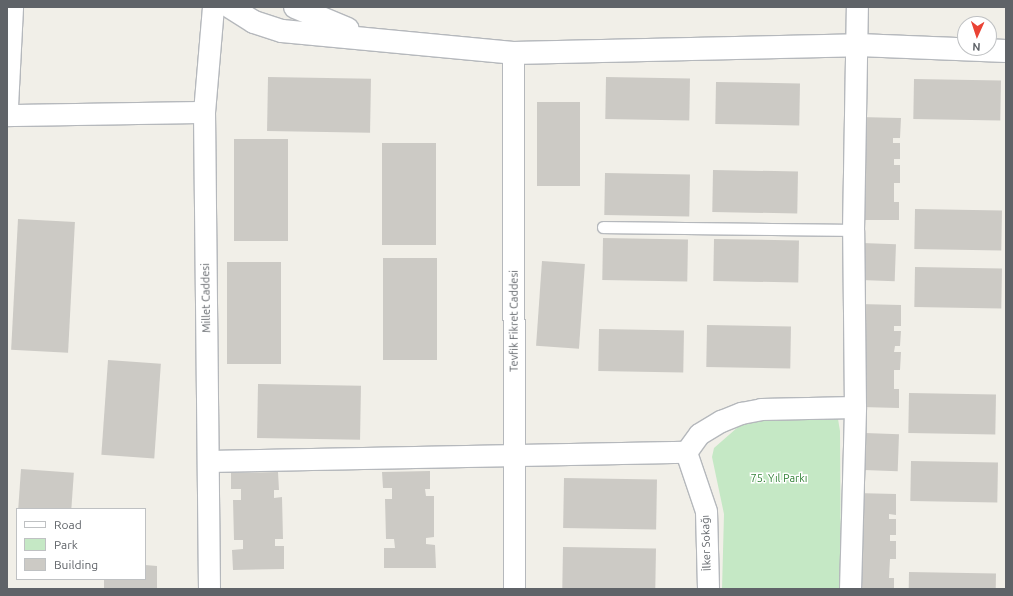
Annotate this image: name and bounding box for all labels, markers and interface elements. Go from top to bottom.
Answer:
north arrow [957,16,997,56]
text: N [972,41,981,53]
street label: Millet Caddesi [199,263,213,333]
street label: Tevfik Fikret Caddesi [507,270,521,372]
park label: 75. Yıl Parkı [750,471,808,485]
legend [16,508,146,580]
street label: İlker Sokağı [698,515,714,571]
text: Road [54,518,82,531]
text: Park [54,538,78,551]
text: Building [54,558,98,571]

